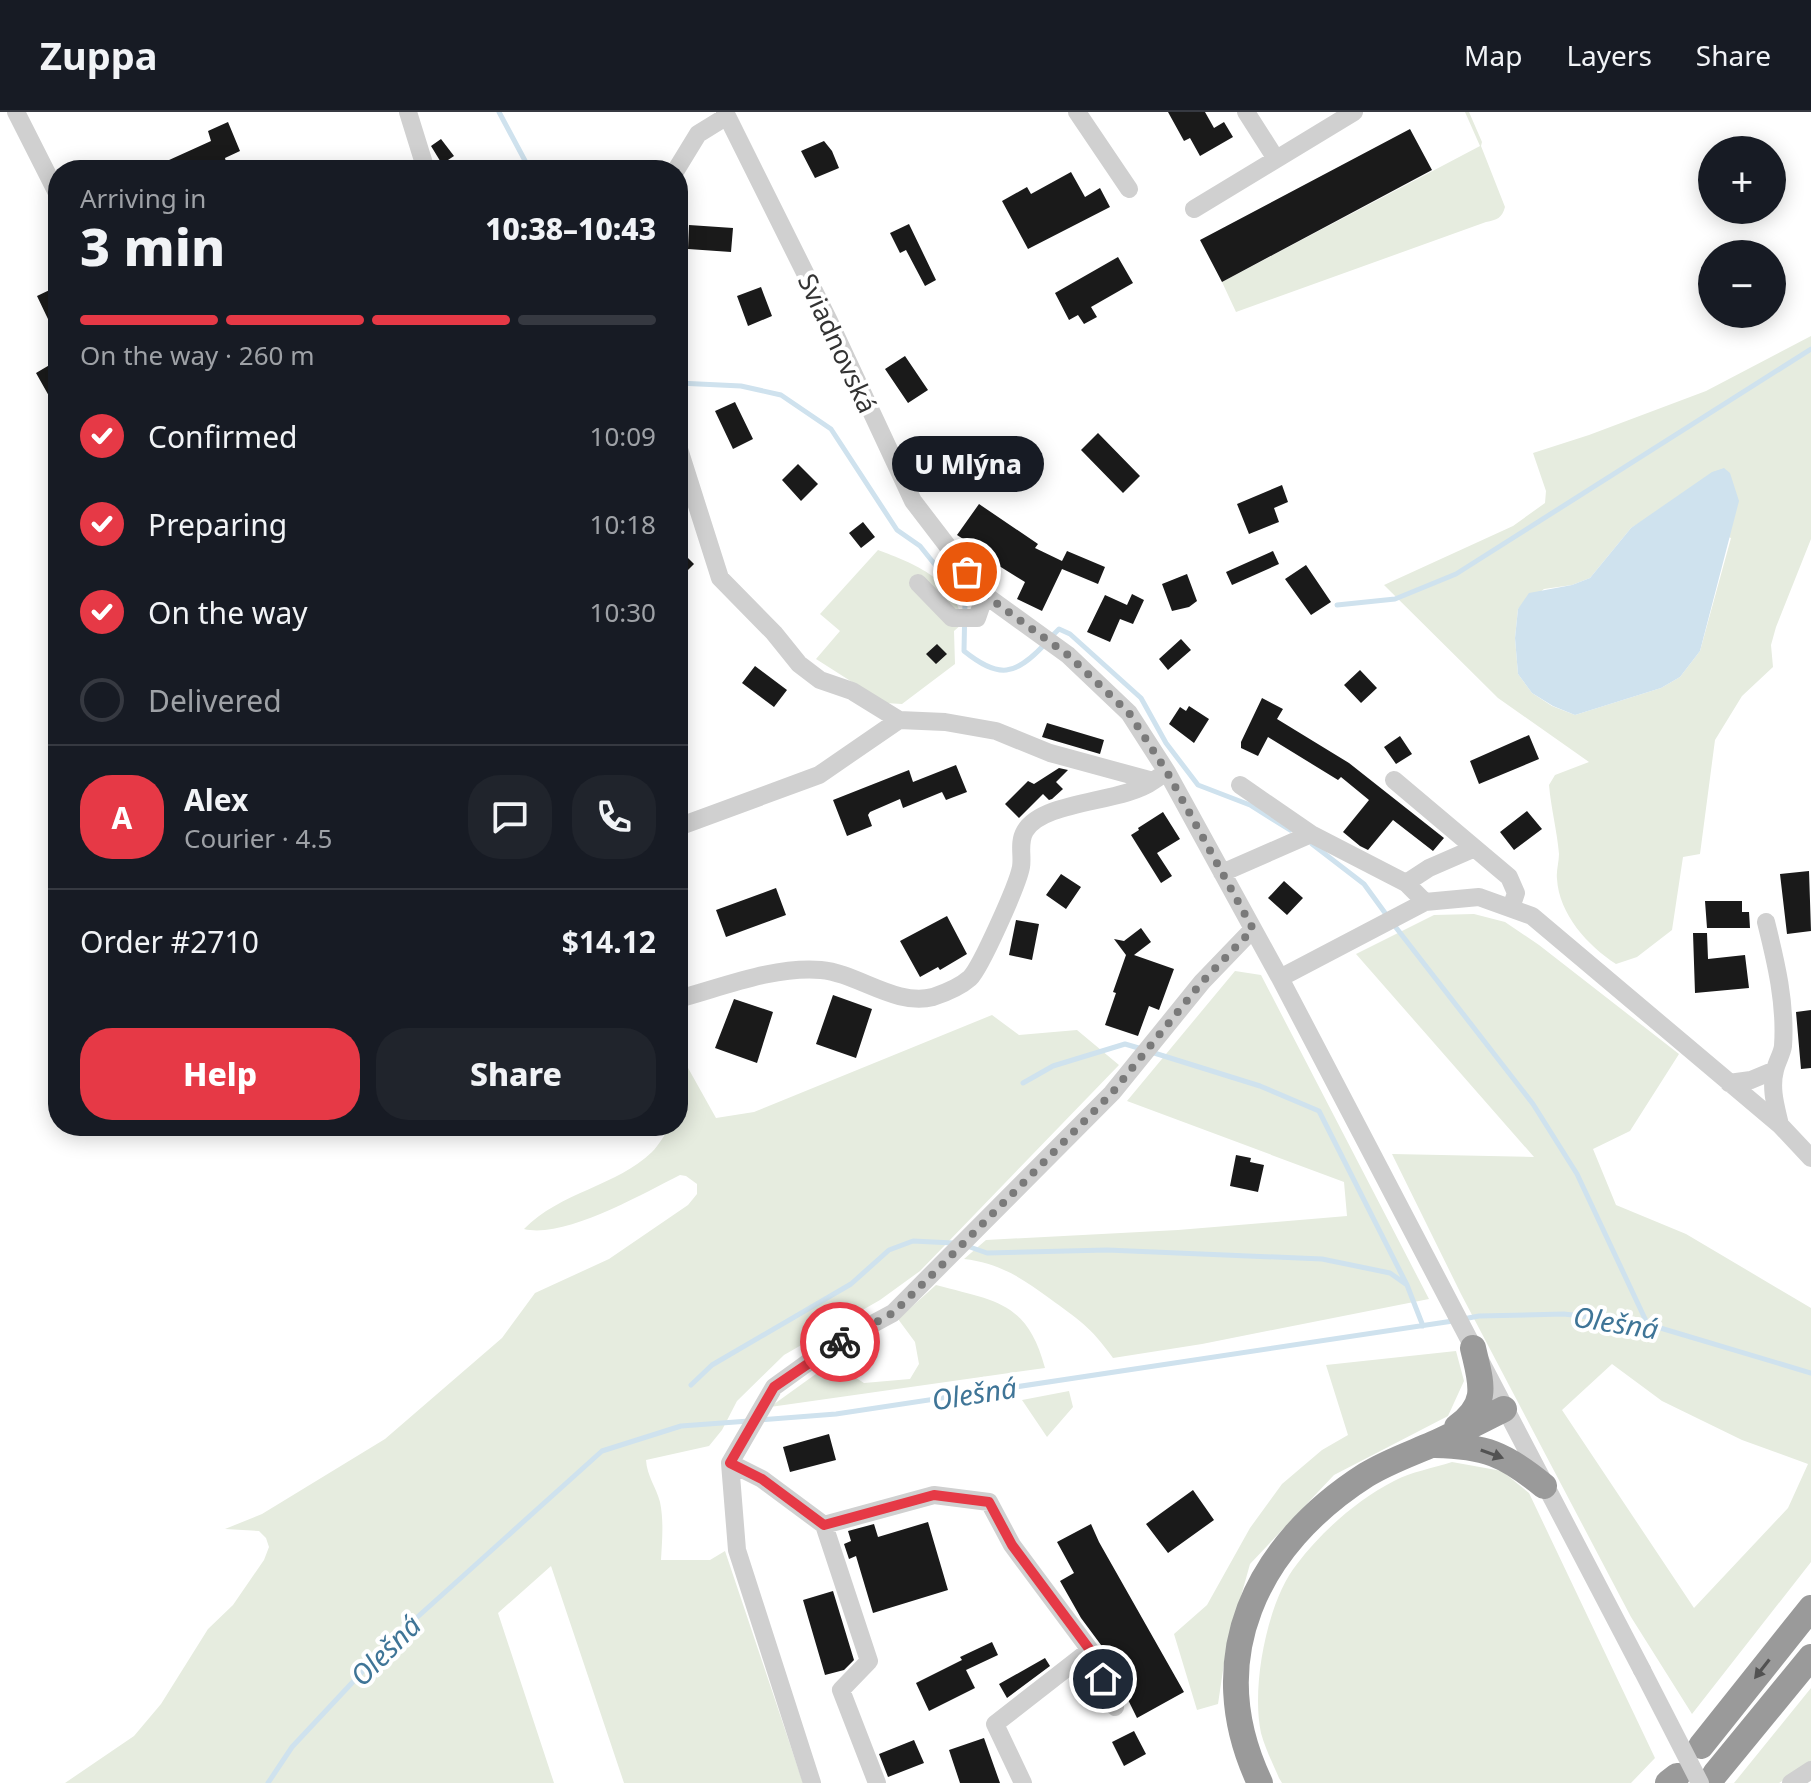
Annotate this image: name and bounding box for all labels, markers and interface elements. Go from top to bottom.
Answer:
text: Zuppa [40,29,158,81]
text: Map [1464,36,1522,74]
text: Layers [1566,36,1652,74]
text: Share [1696,36,1771,74]
map controls [1698,136,1786,328]
button: + [1698,136,1786,224]
text: Arriving in [80,180,206,216]
text: 10:38–10:43 [485,208,656,249]
text: 3 min [80,210,225,281]
button: − [1698,240,1786,328]
street label: Sviadnovská [790,267,886,419]
text: On the way · 260 m [80,337,314,373]
icon: check [80,414,124,458]
text: Confirmed [148,416,298,457]
text: 10:09 [590,418,656,454]
callout: U Mlýna [891,436,1043,492]
text: U Mlýna [914,446,1022,482]
icon: check [80,502,124,546]
text: Preparing [148,504,287,545]
text: 10:18 [590,506,656,542]
pin [933,538,1001,606]
icon: bag [945,550,989,594]
icon: check [80,590,124,634]
text: On the way [148,592,308,633]
text: 10:30 [590,594,656,630]
text: Delivered [148,680,282,721]
button: chat [468,775,552,859]
button: phone [572,775,656,859]
text: Alex [184,779,248,820]
text: A [112,797,132,838]
text: Courier · 4.5 [184,820,332,856]
text: Order #2710 [80,921,259,962]
text: $14.12 [562,921,656,962]
button: Help [80,1028,360,1120]
button: Share [376,1028,656,1120]
water label: Olešná [1571,1297,1661,1347]
courier [800,1302,880,1382]
icon: bike [818,1320,862,1364]
water label: Olešná [929,1368,1019,1418]
one-way arrow [1480,1448,1504,1460]
water label: Olešná [341,1606,429,1694]
pin [1069,1645,1137,1713]
icon: home [1081,1657,1125,1701]
one-way arrow [1754,1659,1771,1679]

